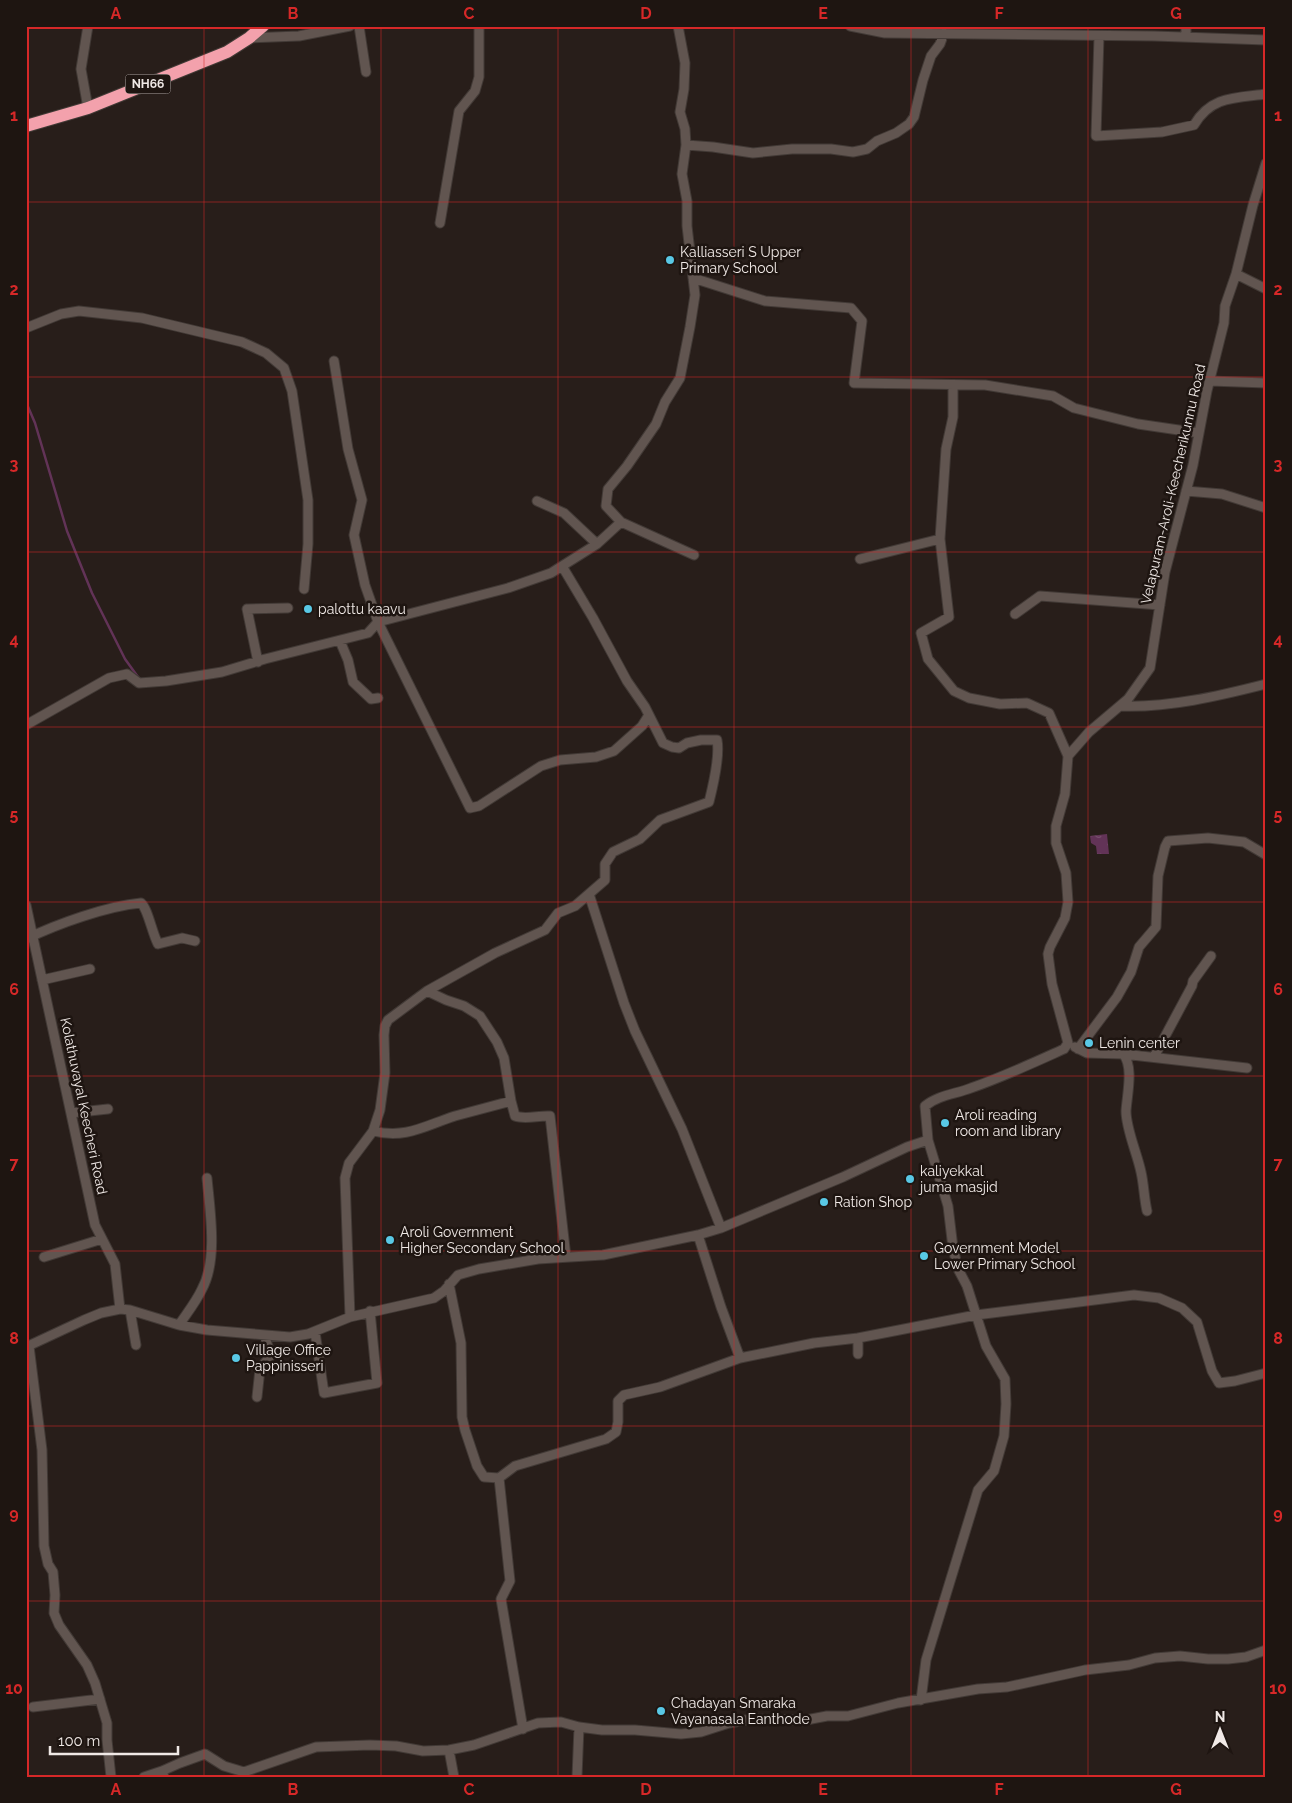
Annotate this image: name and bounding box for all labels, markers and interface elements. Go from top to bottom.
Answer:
text: A [111,4,122,23]
text: B [288,4,299,23]
text: C [464,4,475,23]
text: D [640,4,652,23]
text: E [818,4,828,23]
text: F [994,4,1004,23]
text: G [1170,4,1182,23]
road number: NH66 [126,74,170,94]
text: 1 [10,106,18,125]
text: 1 [1274,106,1282,125]
place label: Kalliasseri S Upper Primary School [680,244,801,276]
marker: Kalliasseri S Upper Primary School [664,254,676,266]
text: 2 [9,280,19,299]
text: 2 [1273,280,1283,299]
street label: Velapuram-Aroli-Keecherikunnu Road [1138,362,1208,606]
text: 3 [10,455,19,474]
text: 3 [1274,455,1283,474]
place label: palottu kaavu [318,601,406,617]
marker: palottu kaavu [302,603,314,615]
text: 4 [9,630,19,649]
text: 4 [1273,630,1283,649]
text: 5 [10,805,19,824]
text: 5 [1274,805,1283,824]
text: 6 [9,980,19,999]
text: 6 [1273,980,1283,999]
street label: Kolathuvayal Keecheri Road [57,1016,111,1196]
place label: Lenin center [1099,1035,1180,1051]
marker: Lenin center [1083,1037,1095,1049]
place label: Aroli reading room and library [955,1107,1062,1139]
marker: Aroli reading room and library [939,1117,951,1129]
text: 7 [10,1154,19,1173]
text: 7 [1274,1154,1283,1173]
place label: kaliyekkal juma masjid [918,1163,998,1195]
marker: kaliyekkal juma masjid [904,1173,916,1185]
place label: Ration Shop [834,1194,912,1210]
marker: Ration Shop [818,1196,830,1208]
place label: Aroli Government Higher Secondary School [400,1224,564,1256]
marker: Aroli Government Higher Secondary School [384,1234,396,1246]
place label: Government Model Lower Primary School [934,1240,1075,1272]
marker: Government Model Lower Primary School [918,1250,930,1262]
text: 8 [9,1329,19,1348]
text: 8 [1273,1329,1283,1348]
place label: Village Office Pappinisseri [246,1342,331,1374]
marker: Village Office Pappinisseri [230,1352,242,1364]
text: 9 [9,1504,19,1523]
text: 9 [1273,1504,1283,1523]
text: 10 [5,1679,23,1698]
text: 10 [1269,1679,1287,1698]
place label: Chadayan Smaraka Vayanasala Eanthode [671,1695,810,1727]
marker: Chadayan Smaraka Vayanasala Eanthode [655,1705,667,1717]
north arrow [1194,1706,1244,1756]
text: N [1215,1709,1225,1725]
scale bar [50,1723,178,1755]
text: 100 m [58,1732,100,1750]
text: A [111,1780,122,1799]
text: B [288,1780,299,1799]
text: C [464,1780,475,1799]
text: D [640,1780,652,1799]
text: E [818,1780,828,1799]
text: F [994,1780,1004,1799]
text: G [1170,1780,1182,1799]

